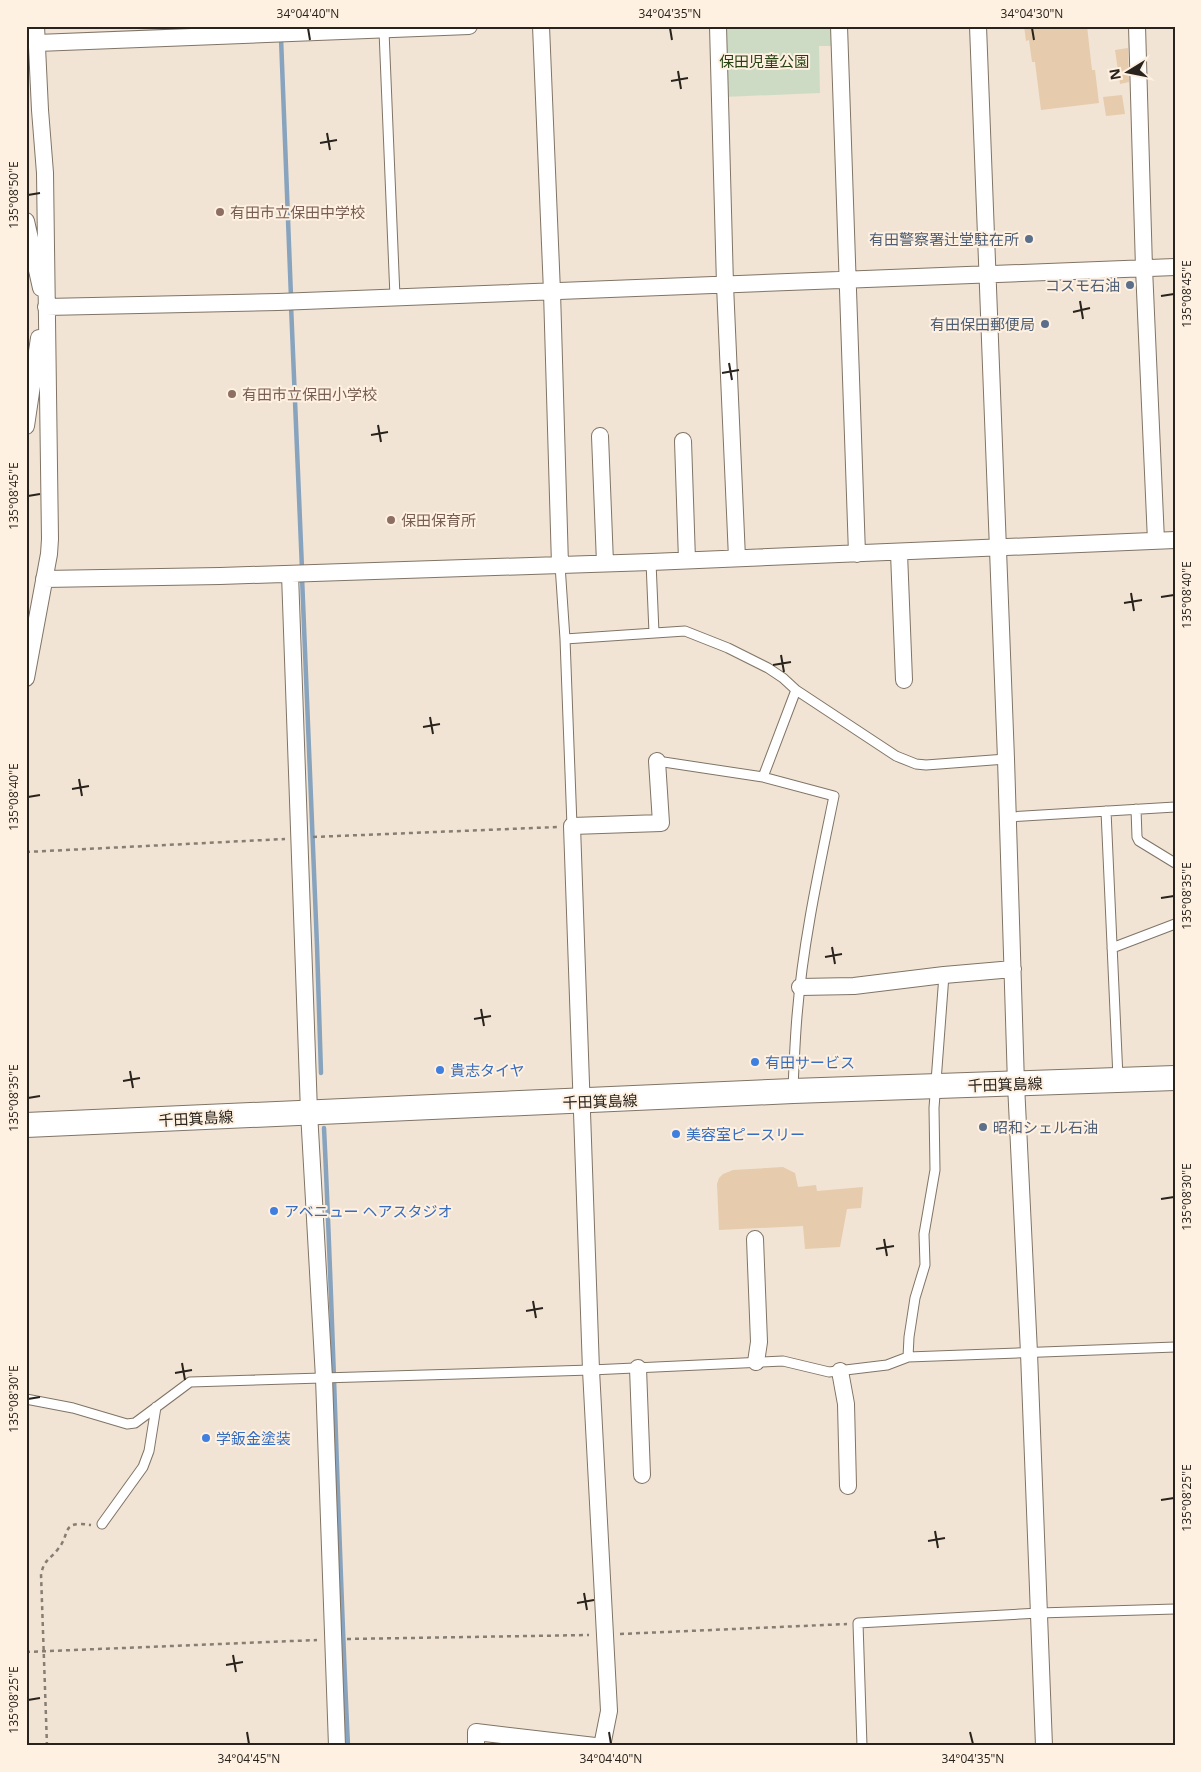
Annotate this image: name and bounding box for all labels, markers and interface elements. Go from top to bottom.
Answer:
text: 34°04'40"N [277,5,339,22]
text: 34°04'35"N [639,5,701,22]
text: 34°04'30"N [1001,5,1063,22]
north arrow [1104,48,1154,98]
park label: 保田児童公園 [719,51,809,71]
text: N [1104,67,1125,82]
text: 135°08'50"E [5,161,22,229]
place label: 有田市立保田中学校 [230,202,365,222]
marker: 有田市立保田中学校 [214,206,226,218]
place label: 有田警察署辻堂駐在所 [869,229,1019,249]
marker: 有田警察署辻堂駐在所 [1023,233,1035,245]
text: 135°08'45"E [1178,260,1195,328]
place label: コスモ石油 [1045,275,1120,295]
marker: コスモ石油 [1124,279,1136,291]
place label: 有田保田郵便局 [930,314,1035,334]
marker: 有田保田郵便局 [1039,318,1051,330]
place label: 有田市立保田小学校 [242,384,377,404]
marker: 有田市立保田小学校 [226,388,238,400]
text: 135°08'45"E [5,462,22,530]
place label: 保田保育所 [401,510,476,530]
marker: 保田保育所 [385,514,397,526]
text: 135°08'40"E [1178,561,1195,629]
text: 135°08'40"E [5,763,22,831]
text: 135°08'35"E [1178,862,1195,930]
place label: 有田サービス [765,1052,855,1072]
marker: 有田サービス [749,1056,761,1068]
place label: 貴志タイヤ [450,1060,525,1080]
text: 135°08'35"E [5,1064,22,1132]
marker: 貴志タイヤ [434,1064,446,1076]
street label: 千田箕島線 [967,1073,1043,1095]
street label: 千田箕島線 [562,1090,638,1112]
street label: 千田箕島線 [158,1106,234,1130]
place label: 昭和シェル石油 [993,1117,1098,1137]
marker: 昭和シェル石油 [977,1121,989,1133]
place label: 美容室ピースリー [686,1124,805,1144]
marker: 美容室ピースリー [670,1128,682,1140]
text: 135°08'30"E [1178,1163,1195,1231]
place label: アベニュー ヘアスタジオ [284,1201,453,1221]
marker: アベニュー ヘアスタジオ [268,1205,280,1217]
text: 135°08'30"E [5,1365,22,1433]
place label: 学鈑金塗装 [216,1428,291,1448]
marker: 学鈑金塗装 [200,1432,212,1444]
text: 135°08'25"E [1178,1464,1195,1532]
text: 135°08'25"E [5,1666,22,1734]
text: 34°04'45"N [218,1750,280,1767]
text: 34°04'40"N [580,1750,642,1767]
text: 34°04'35"N [942,1750,1004,1767]

